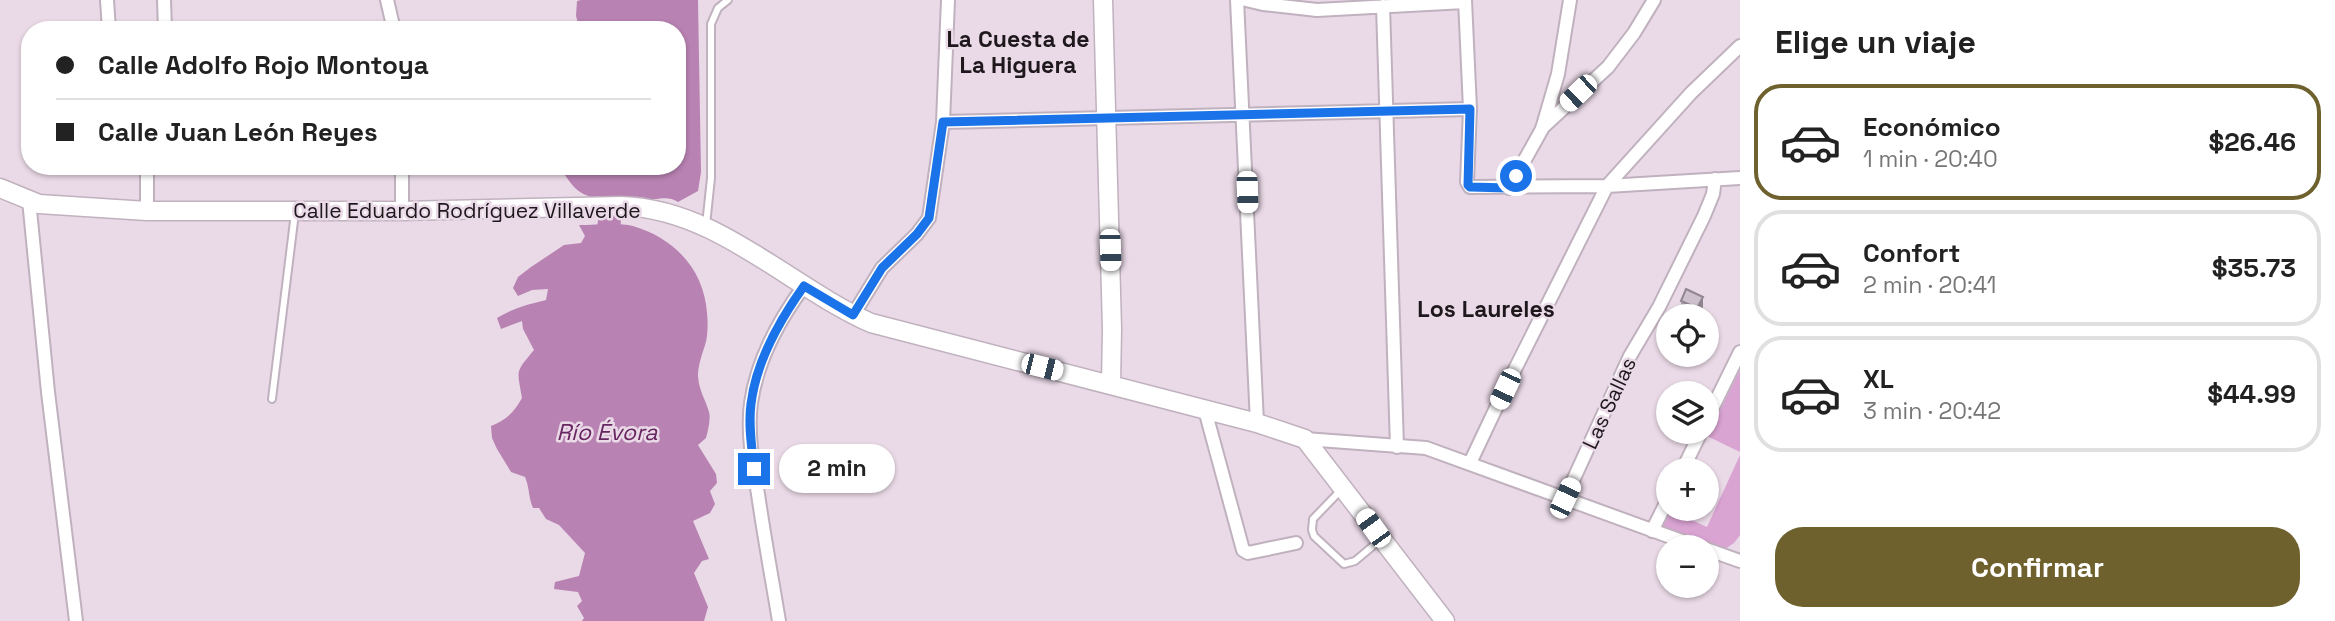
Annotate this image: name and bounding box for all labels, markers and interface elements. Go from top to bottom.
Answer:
text: Elige un viaje [1775,22,1976,62]
district label: La Cuesta de La Higuera [946,24,1090,80]
text: Calle Adolfo Rojo Montoya [98,48,429,82]
car [1556,71,1601,115]
text: Económico [1863,110,2001,144]
icon: car [1779,111,1842,174]
text: Calle Juan León Reyes [98,115,378,149]
text: $26.46 [2208,125,2296,159]
text: 1 min · 20:40 [1863,144,1998,174]
route start [1500,160,1532,192]
car [1236,171,1259,213]
street label: Calle Eduardo Rodríguez Villaverde [293,197,641,224]
car [1099,229,1122,271]
text: Confort [1863,236,1960,270]
icon: car [1779,237,1842,300]
text: $35.73 [2212,251,2296,285]
text: 2 min · 20:41 [1863,270,1996,300]
district label: Los Laureles [1417,294,1555,324]
map controls [1656,304,1719,598]
button: locate [1656,304,1719,367]
car [1020,352,1065,382]
street label: Las Sallas [1576,353,1642,453]
text: XL [1863,362,1894,396]
icon: car [1779,363,1842,426]
car [1487,366,1524,412]
text: $44.99 [2207,377,2296,411]
button: layers [1656,381,1719,444]
text: 3 min · 20:42 [1863,396,2001,426]
water label: Río Évora [557,417,658,447]
callout: 2 min [778,444,894,494]
route end [738,453,770,485]
text: 2 min [807,453,867,483]
button: + [1656,458,1719,521]
car [1547,475,1584,521]
car [1353,505,1394,551]
button: Confirmar [1775,527,2300,607]
button: − [1656,535,1719,598]

